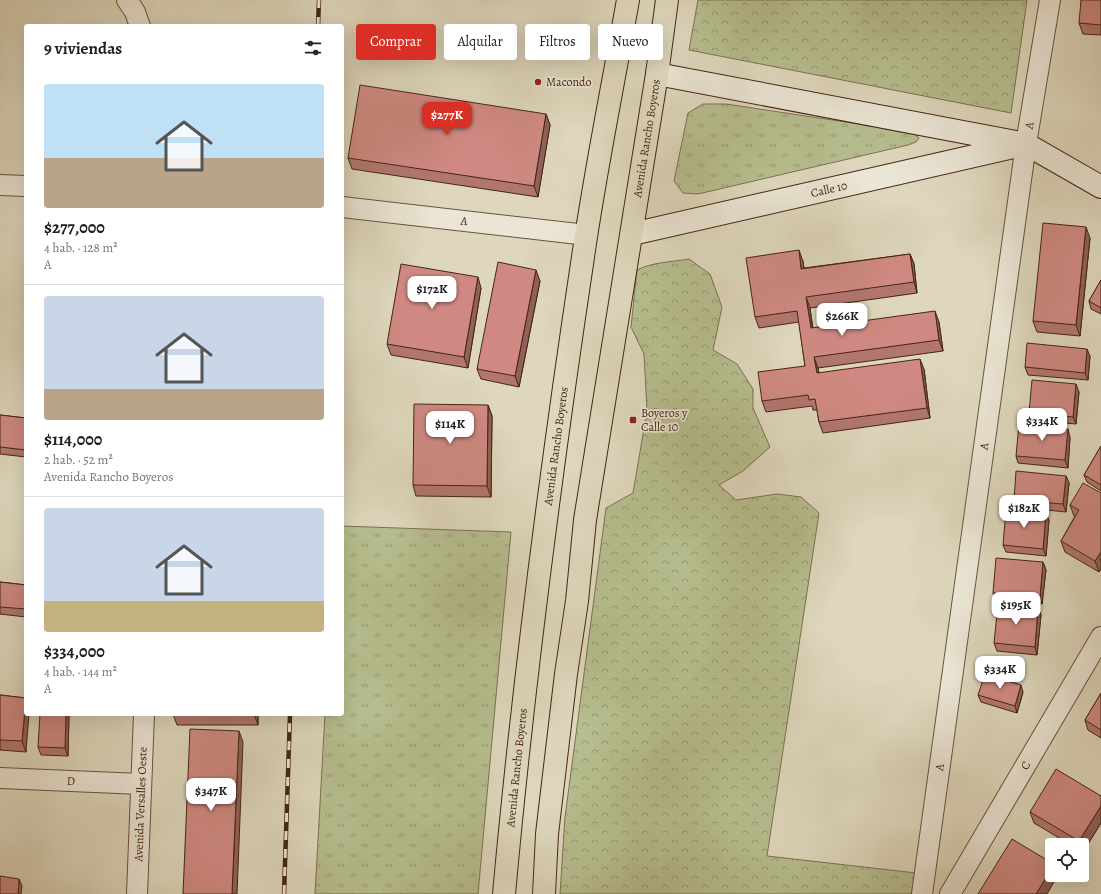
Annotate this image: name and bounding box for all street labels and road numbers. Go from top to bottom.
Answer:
street label: Avenida Rancho Boyeros [629,78,664,200]
street label: A [1020,120,1038,131]
street label: Calle 10 [809,177,849,201]
street label: A [459,213,470,229]
street label: Avenida Rancho Boyeros [540,386,572,507]
street label: A [976,441,993,452]
street label: Avenida Rancho Boyeros [502,707,531,829]
street label: Avenida Versalles Oeste [130,746,151,863]
street label: C [1017,758,1034,773]
street label: A [931,762,948,773]
street label: D [66,773,75,789]

